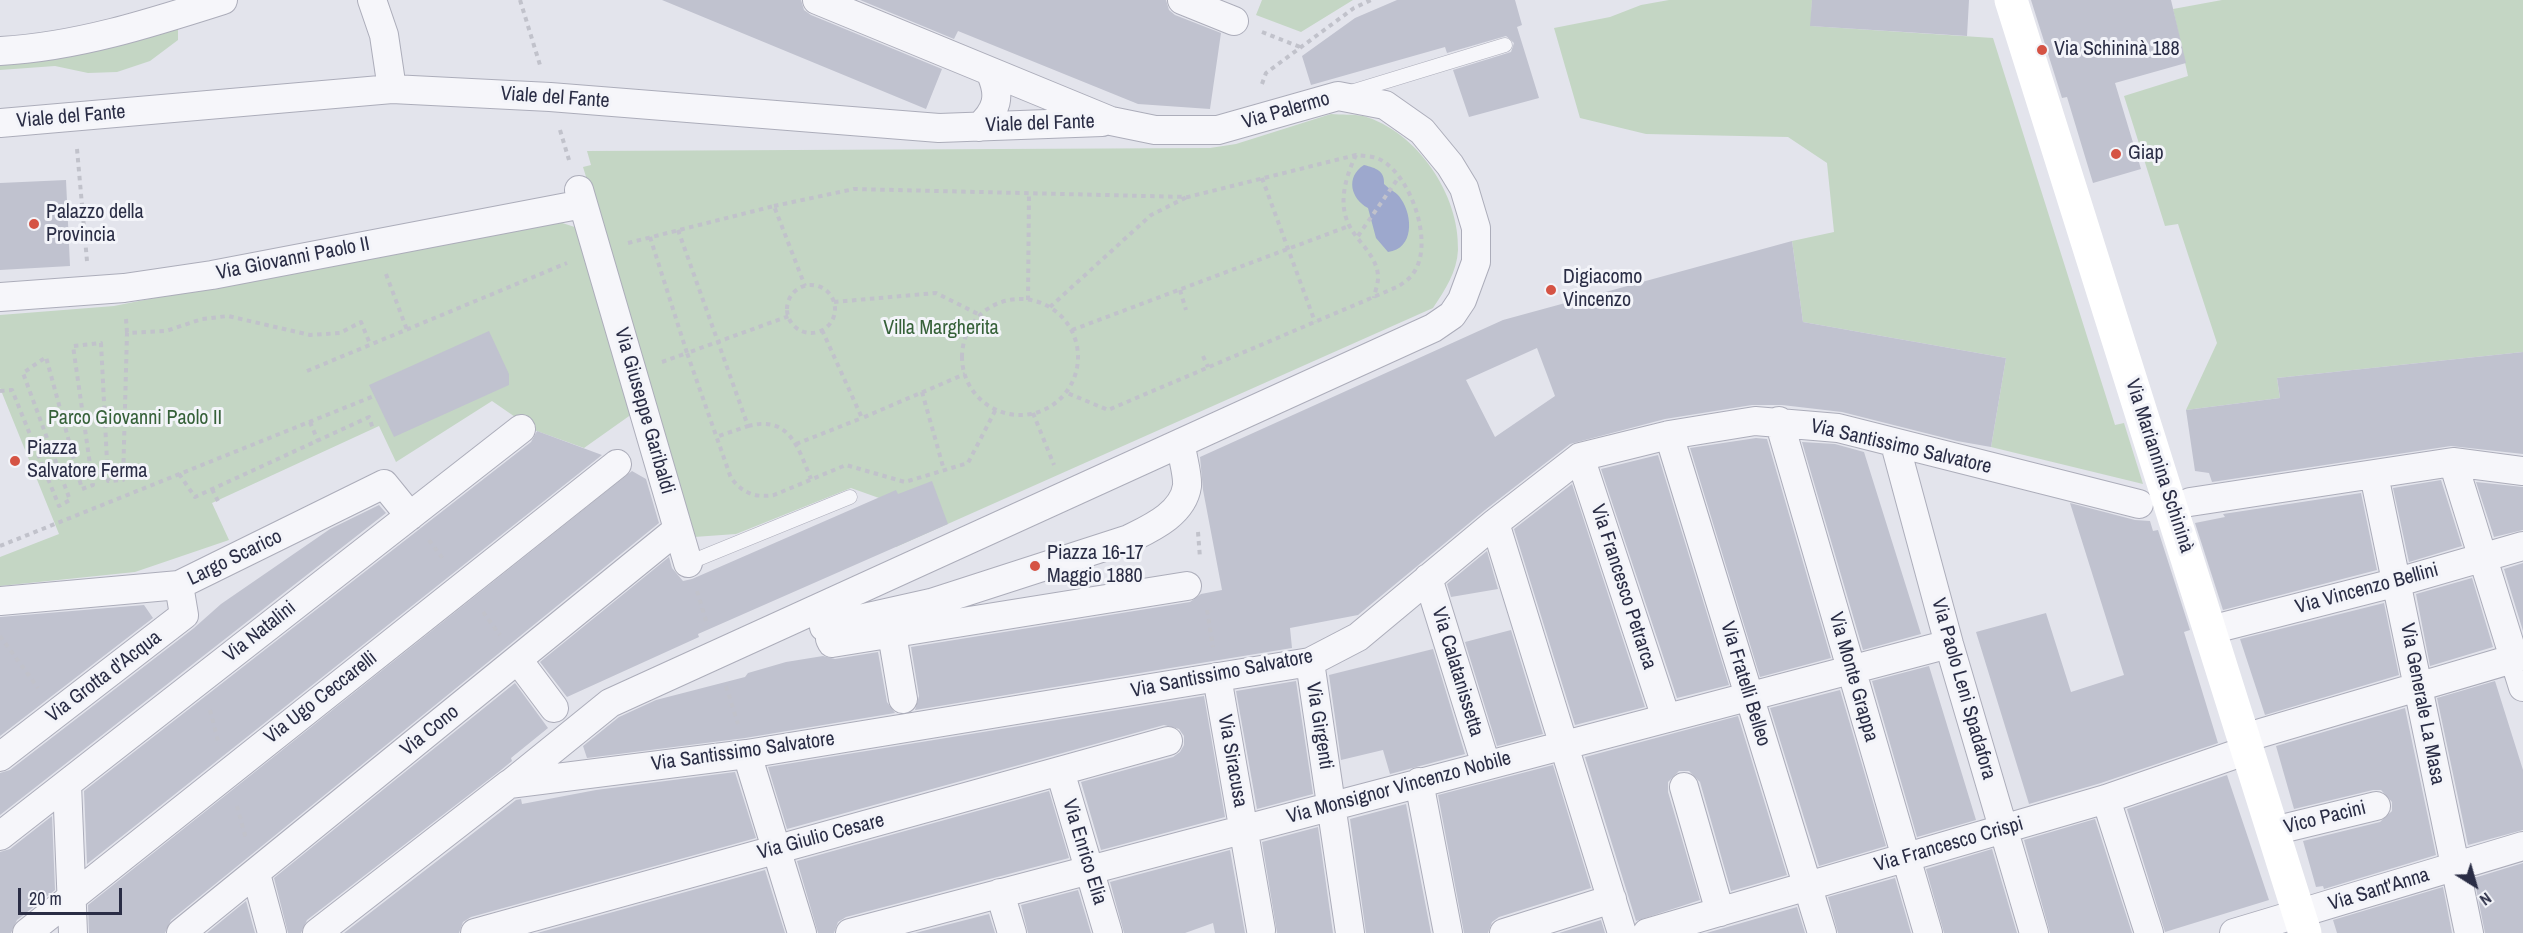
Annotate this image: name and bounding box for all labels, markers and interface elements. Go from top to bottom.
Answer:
place label: Via Schininà 188 [2054,38,2180,62]
marker: Via Schininà 188 [2035,43,2049,57]
street label: Viale del Fante [500,82,610,114]
street label: Via Palermo [1239,87,1333,135]
street label: Viale del Fante [16,100,126,134]
street label: Viale del Fante [985,110,1095,138]
place label: Giap [2128,142,2164,166]
marker: Giap [2109,147,2123,161]
place label: Palazzo della Provincia [46,201,144,248]
marker: Palazzo della Provincia [27,217,41,231]
street label: Via Giovanni Paolo II [214,232,372,286]
place label: Digiacomo Vincenzo [1563,266,1642,313]
marker: Digiacomo Vincenzo [1544,283,1558,297]
park label: Villa Margherita [883,317,999,341]
street label: Via Giuseppe Garibaldi [609,325,679,497]
street label: Via Mariannina Schininà [2120,376,2198,556]
park label: Parco Giovanni Paolo II [48,407,222,431]
street label: Via Santissimo Salvatore [1808,415,1994,479]
place label: Piazza Salvatore Ferma [27,437,147,484]
marker: Piazza Salvatore Ferma [8,454,22,468]
street label: Via Francesco Petrarca [1585,502,1661,672]
street label: Largo Scarico [184,525,286,591]
place label: Piazza 16-17 Maggio 1880 [1047,542,1144,589]
street label: Via Vincenzo Bellini [2293,558,2441,620]
marker: Piazza 16-17 Maggio 1880 [1028,559,1042,573]
street label: Via Natalini [219,596,301,668]
street label: Via Paolo Leni Spadafora [1926,596,2000,782]
street label: Via Calatanissetta [1426,605,1488,739]
street label: Via Monte Grappa [1823,609,1883,745]
street label: Via Fratelli Belleo [1715,619,1775,749]
street label: Via Generale La Masa [2395,621,2449,787]
street label: Via Grotta d'Acqua [42,626,166,728]
street label: Via Santissimo Salvatore [1129,645,1315,703]
street label: Via Ugo Ceccarelli [260,647,382,749]
street label: Via Girgenti [1300,681,1338,771]
street label: Via Cono [396,700,464,762]
street label: Via Siracusa [1212,713,1252,809]
street label: Via Santissimo Salvatore [650,727,836,777]
street label: Via Monsignor Vincenzo Nobile [1284,747,1514,829]
street label: Via Enrico Elia [1057,796,1111,908]
street label: Vico Pacini [2282,796,2368,840]
street label: Via Giulio Cesare [755,809,887,865]
street label: Via Francesco Crispi [1872,812,2026,878]
north arrow [2445,855,2505,915]
street label: Via Sant'Anna [2326,863,2432,917]
scale bar [21,876,124,914]
text: 20 m [29,886,62,911]
text: N [2475,888,2496,911]

